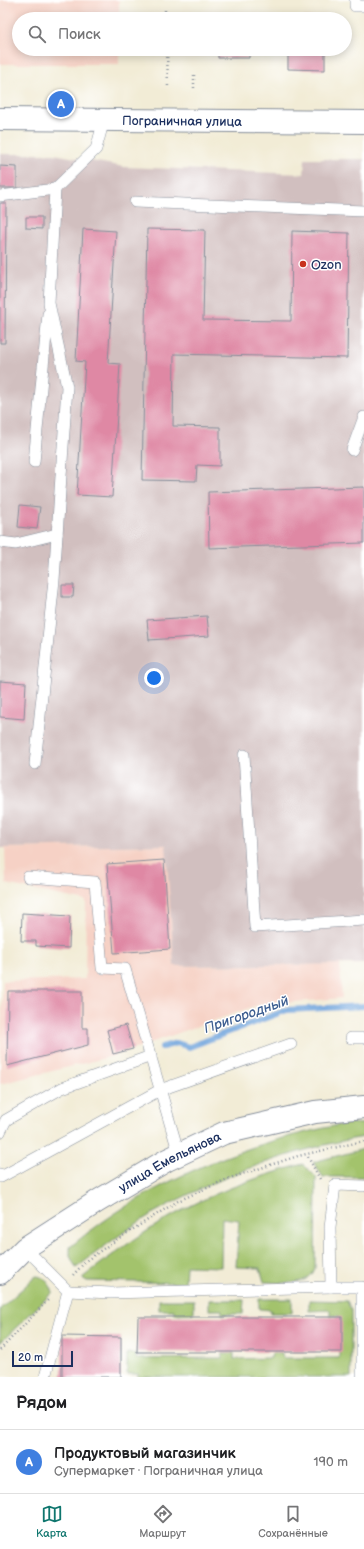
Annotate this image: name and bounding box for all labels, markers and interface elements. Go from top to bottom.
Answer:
search box [12,12,352,56]
icon: search [26,23,48,45]
text: Поиск [58,25,101,44]
pin: A [48,89,74,119]
street label: Пограничная улица [122,113,242,130]
place label: Ozon [311,257,341,273]
marker: Ozon [298,259,308,269]
your location [144,668,164,688]
water label: Пригородный [201,992,291,1037]
street label: улица Емельянова [116,1129,224,1196]
scale bar [12,1349,73,1368]
text: 20 m [18,1351,43,1364]
text: Рядом [16,1393,67,1413]
text: Продуктовый магазинчик [54,1444,236,1463]
text: A [25,1454,33,1470]
text: 190 m [314,1454,348,1470]
text: Супермаркет · Пограничная улица [54,1463,263,1479]
tab: Карта [36,1503,67,1540]
tab: Маршрут [139,1503,186,1540]
tab: Сохранённые [258,1503,328,1540]

